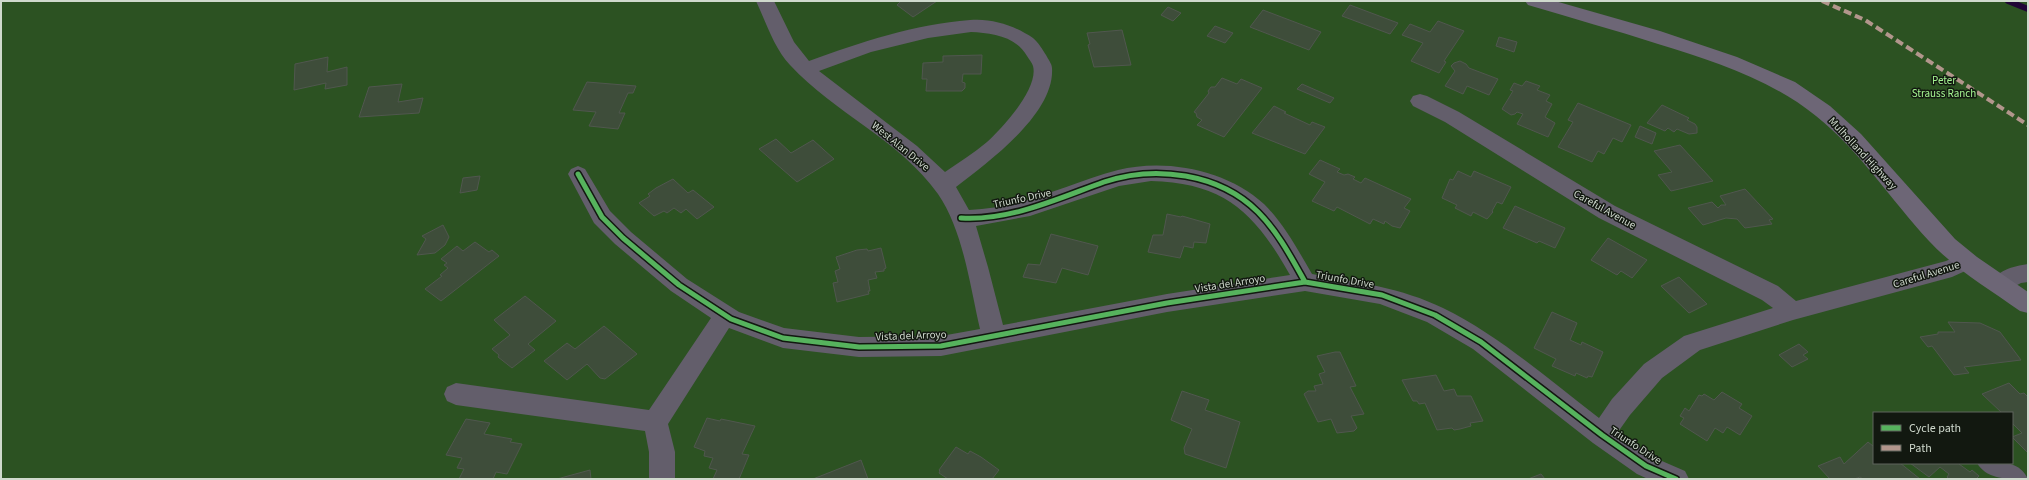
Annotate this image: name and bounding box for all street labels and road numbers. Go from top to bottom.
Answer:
street label: Mulholland Highway [1825,114,1900,193]
street label: West Alan Drive [868,118,933,175]
street label: Triunfo Drive [992,185,1053,212]
street label: Careful Avenue [1571,186,1639,233]
street label: Careful Avenue [1891,257,1962,292]
street label: Triunfo Drive [1315,267,1376,292]
street label: Vista del Arroyo [1194,271,1266,296]
street label: Vista del Arroyo [875,327,947,344]
street label: Triunfo Drive [1607,423,1665,468]

